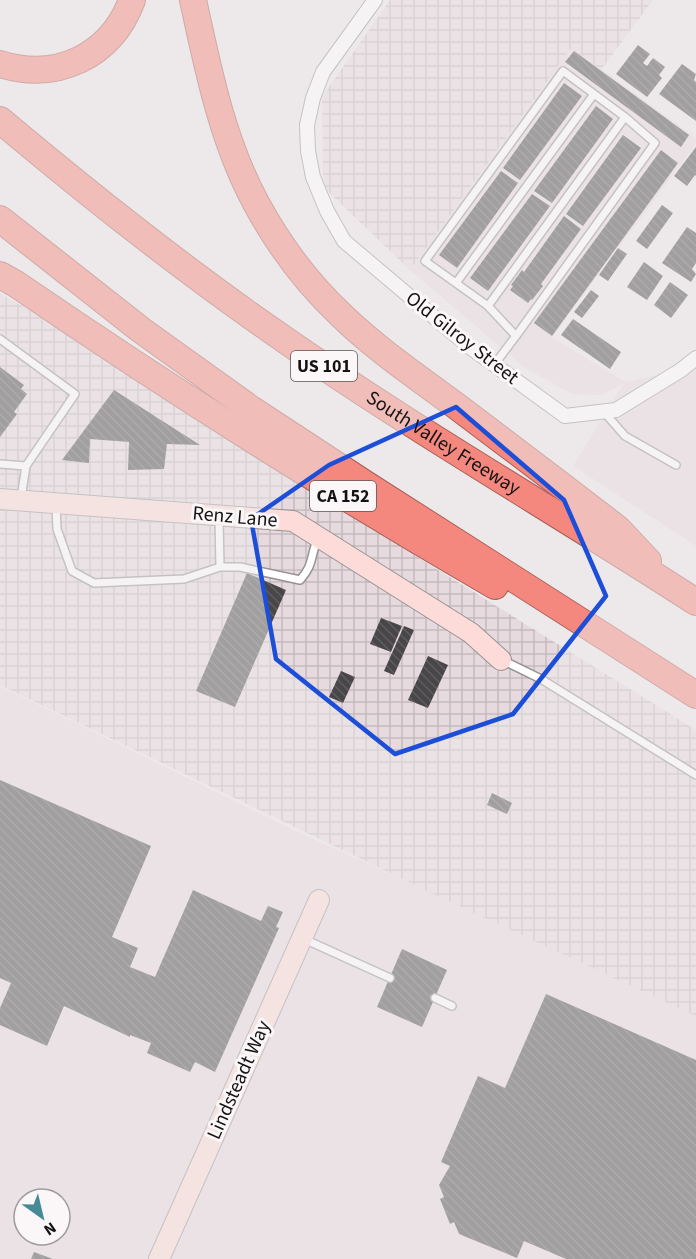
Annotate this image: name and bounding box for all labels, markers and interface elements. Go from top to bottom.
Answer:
street label: Old Gilroy Street [399,285,525,391]
road number: US 101 [291,351,357,381]
street label: South Valley Freeway [361,384,526,503]
road number: CA 152 [310,481,376,511]
street label: Renz Lane [191,499,279,535]
street label: Lindsteadt Way [200,1015,278,1144]
north arrow [12,1187,72,1247]
text: N [39,1217,60,1241]

